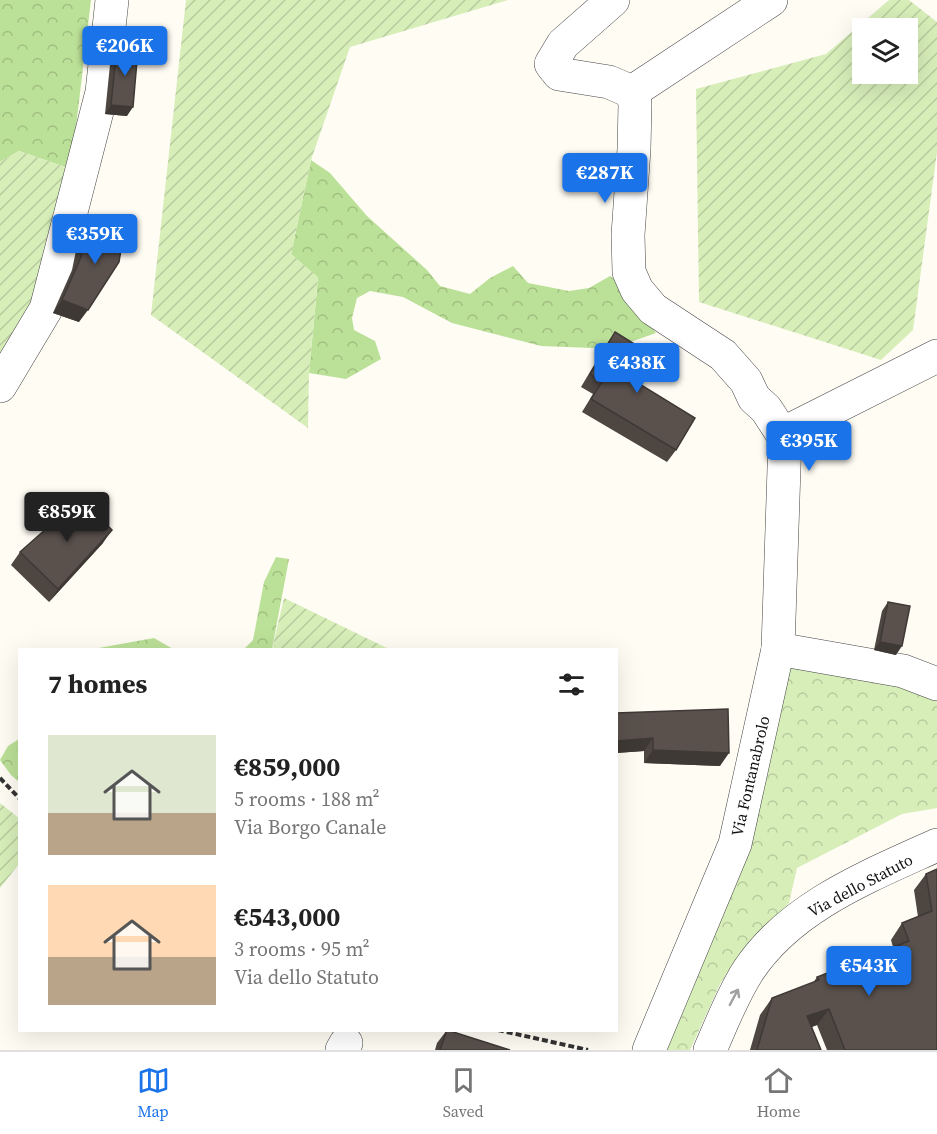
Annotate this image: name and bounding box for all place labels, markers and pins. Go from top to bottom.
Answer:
pin: €206K [83,26,167,77]
pin: €287K [563,153,647,204]
pin: €359K [53,214,137,265]
pin: €438K [595,343,679,394]
pin: €395K [767,421,851,472]
pin: €859K [25,492,109,543]
pin: €543K [827,946,911,997]

